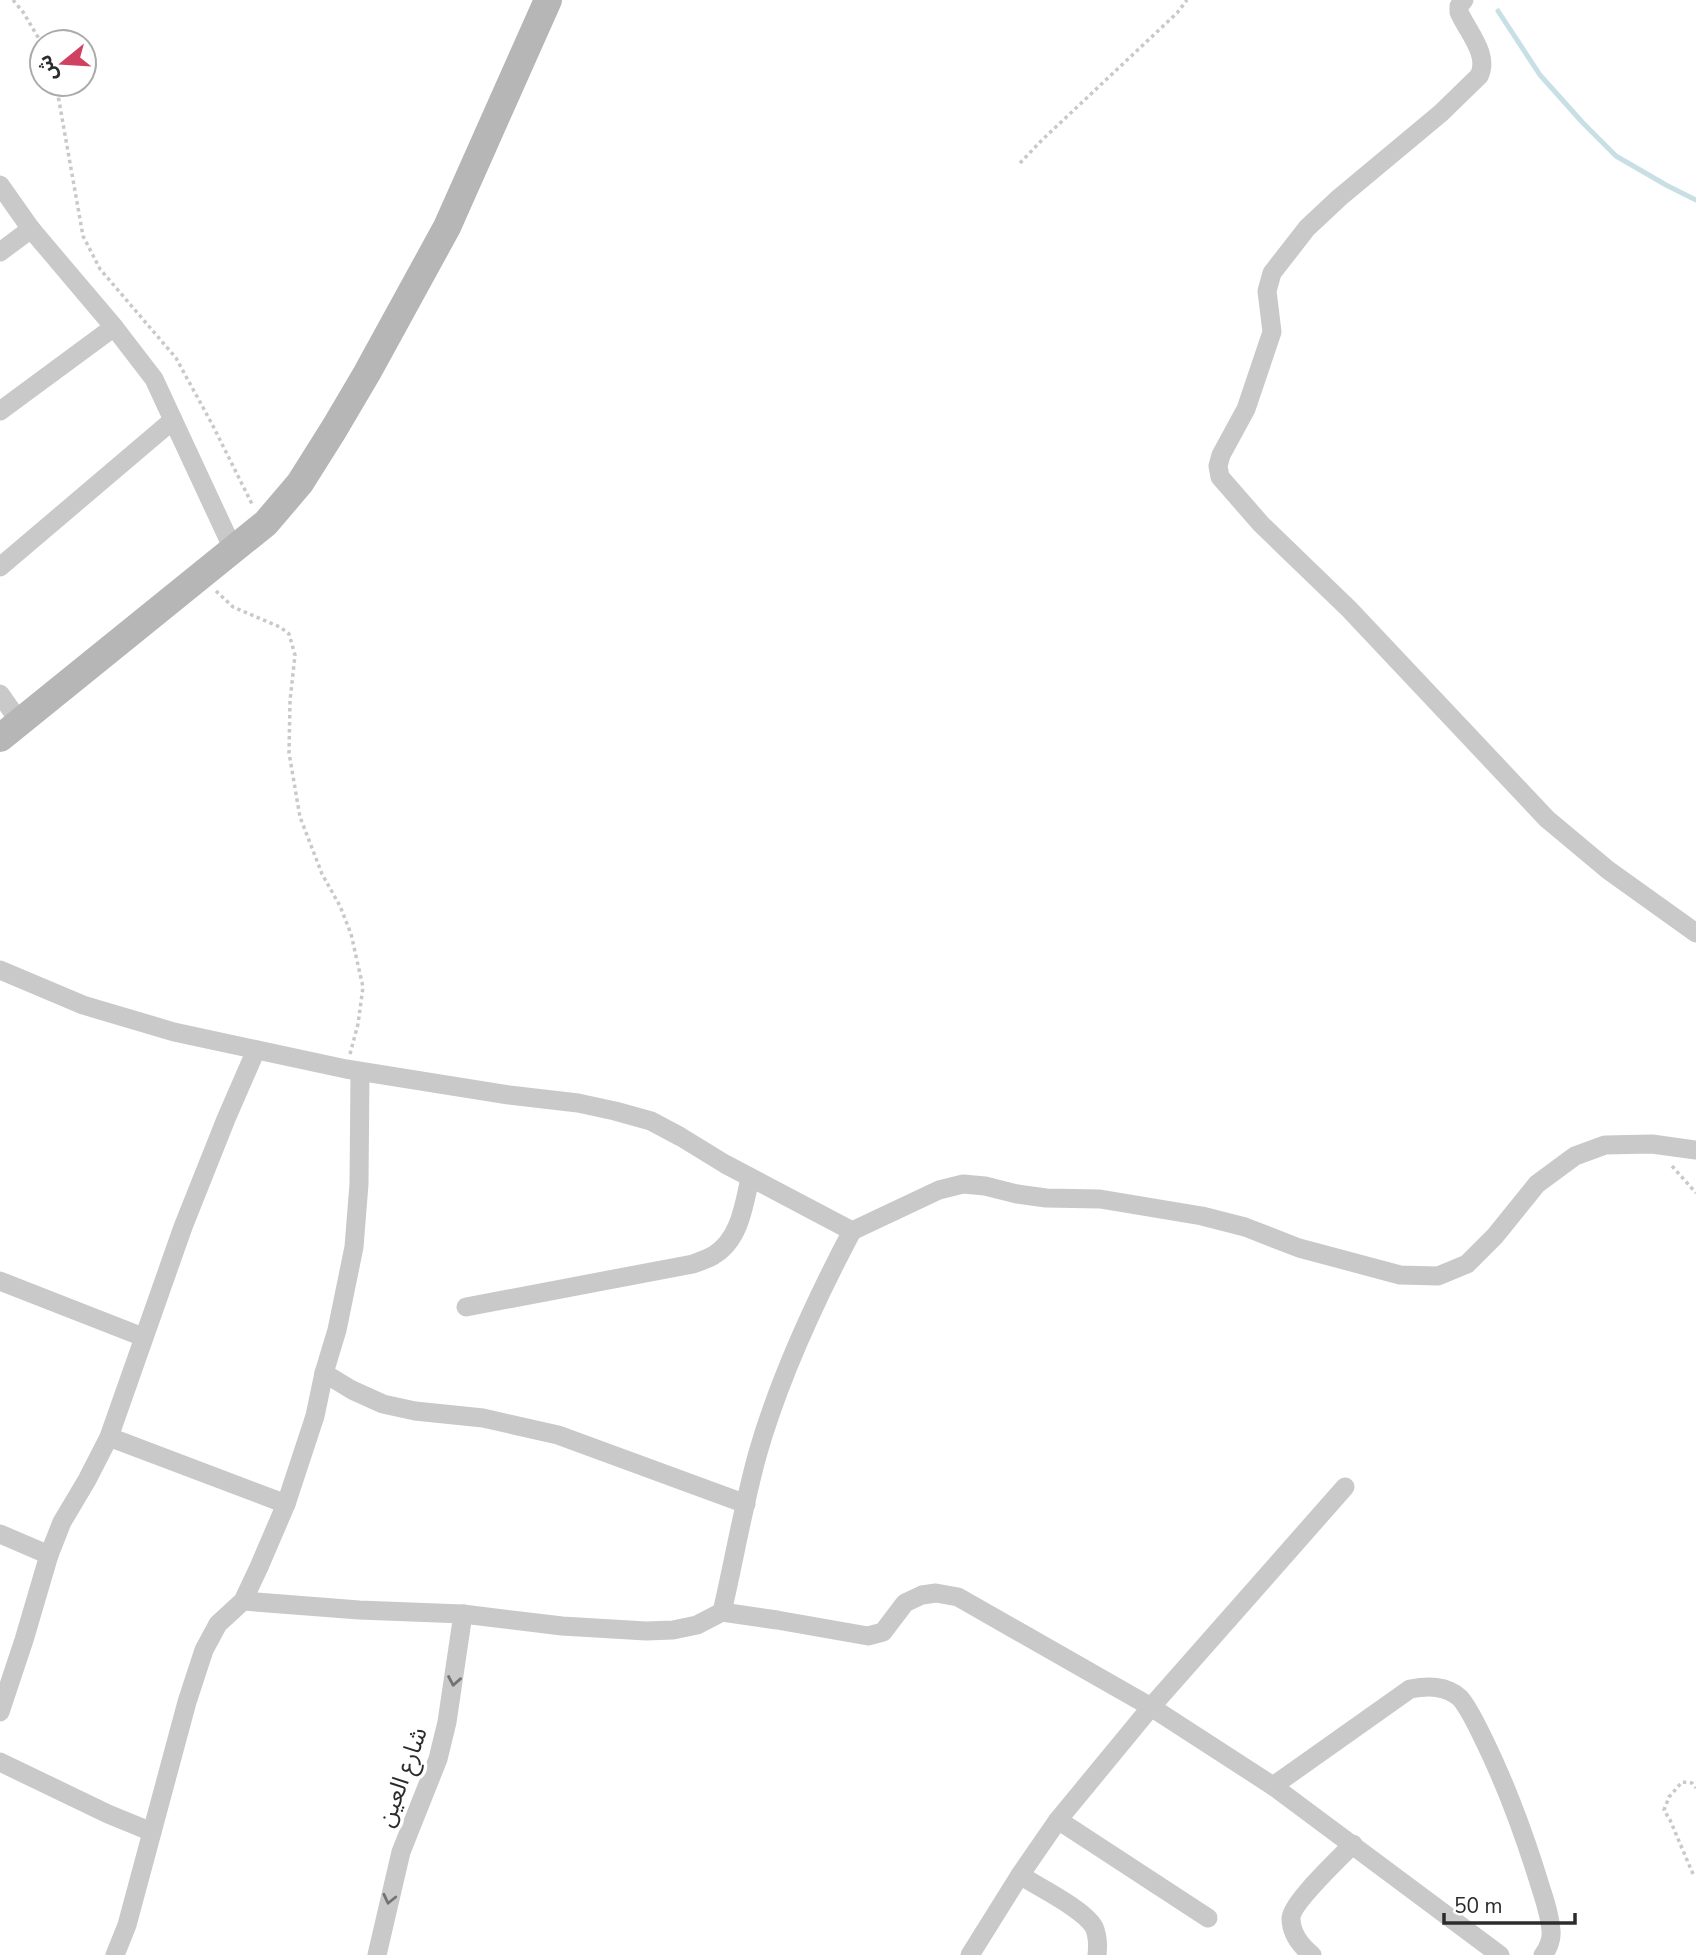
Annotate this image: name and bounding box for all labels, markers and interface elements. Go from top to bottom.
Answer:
north arrow [28,28,98,98]
text: ش [31,52,64,84]
one-way arrow [447,1675,462,1687]
street label: شارع العين [369,1723,436,1832]
scale bar [1444,1882,1575,1926]
one-way arrow [383,1892,397,1904]
text: 50 m [1454,1892,1503,1920]

